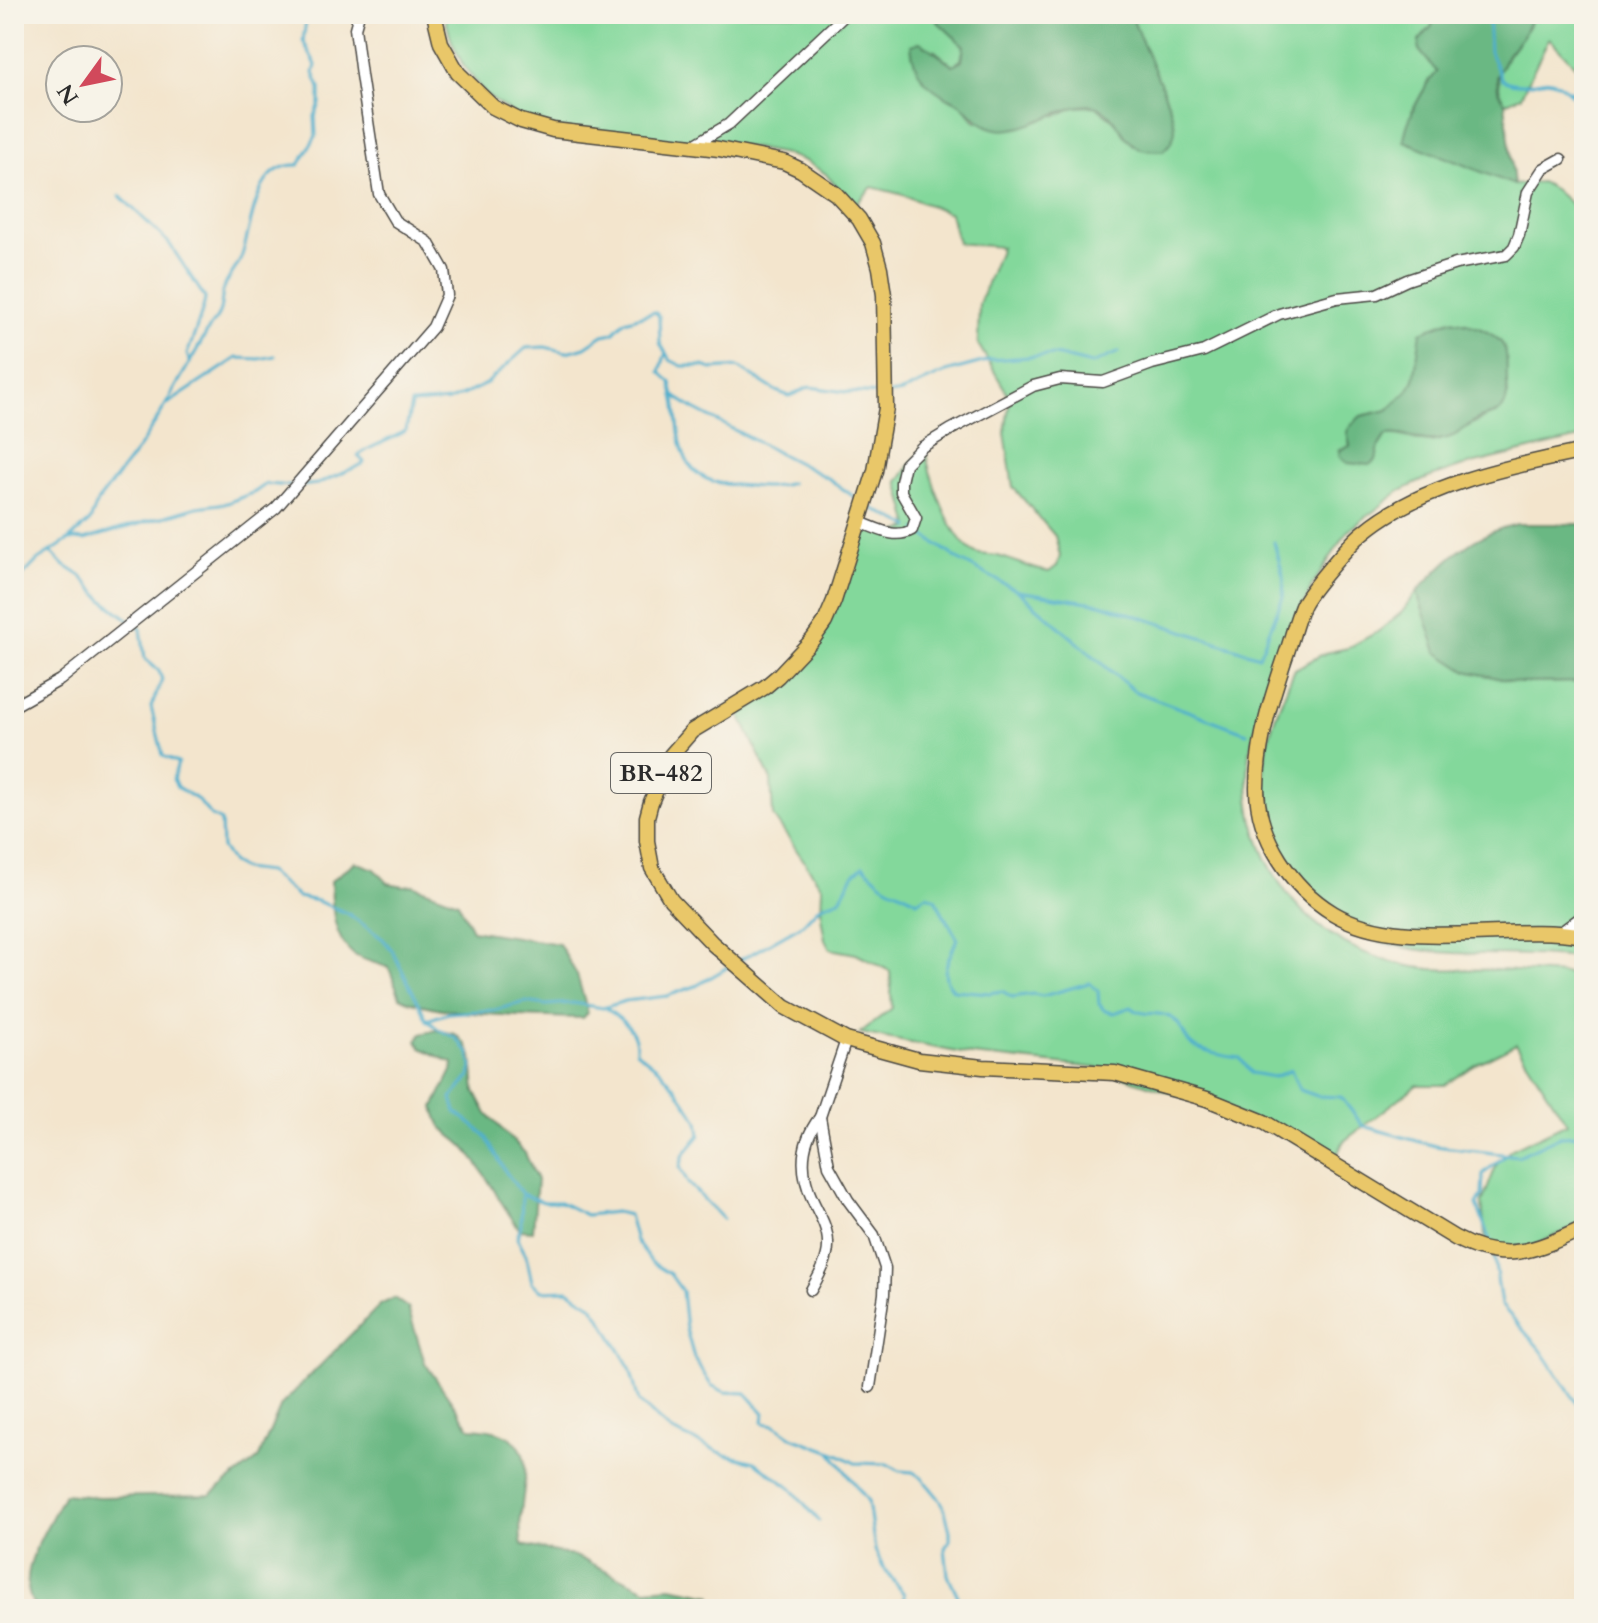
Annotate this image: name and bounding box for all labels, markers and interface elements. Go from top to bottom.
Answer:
north arrow [44,44,124,124]
text: N [50,78,86,111]
road number: BR-482 [611,753,711,793]

